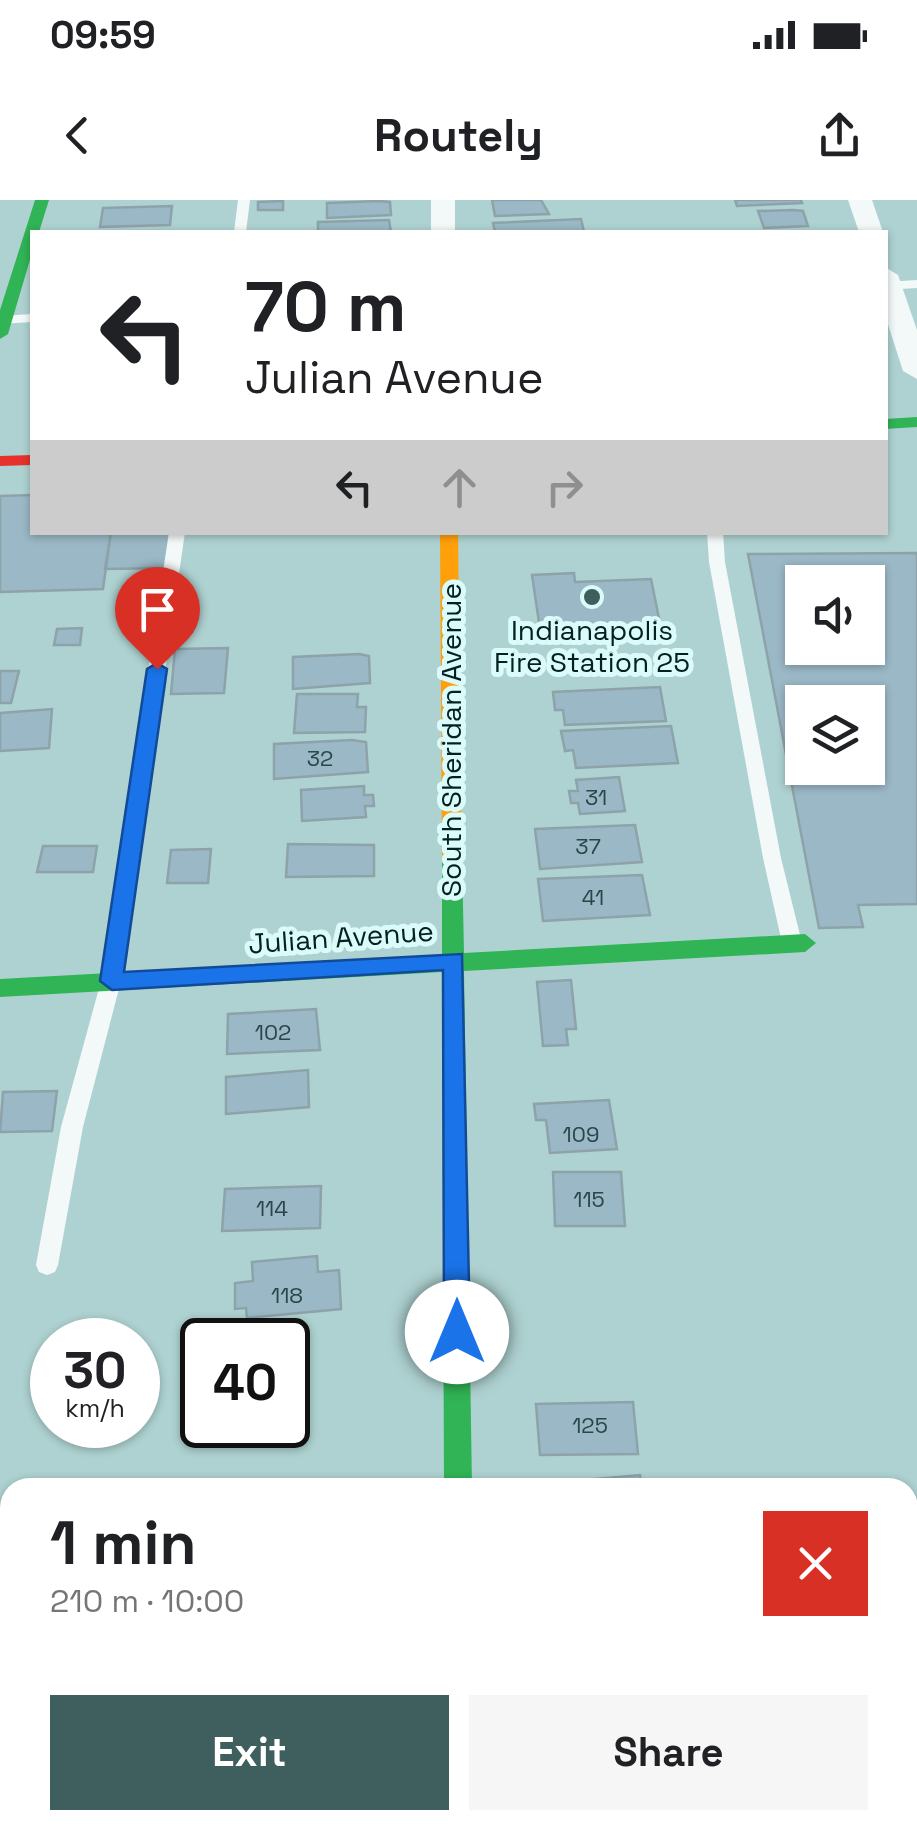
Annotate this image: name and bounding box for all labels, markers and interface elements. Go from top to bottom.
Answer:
text: 09:59 [50,11,156,59]
text: Routely [374,107,543,164]
icon: back [50,108,105,163]
icon: share [812,108,867,163]
text: 70 m [245,262,406,351]
icon: left [80,270,210,400]
text: Julian Avenue [245,349,544,406]
icon: left [327,460,382,515]
icon: ahead [432,460,487,515]
icon: right [537,460,592,515]
map controls [785,565,885,785]
button: sound [785,565,885,665]
pin [115,567,200,670]
icon: arrive [130,582,185,637]
street label: South Sheridan Avenue [433,583,469,897]
marker: Indianapolis Fire Station 25 [581,586,603,608]
place label: Indianapolis Fire Station 25 [494,612,690,680]
button: layers [785,685,885,785]
house number: 32 [307,744,333,772]
house number: 31 [585,783,607,811]
house number: 37 [575,832,601,860]
house number: 41 [582,883,604,911]
street label: Julian Avenue [247,913,435,961]
house number: 102 [255,1018,291,1046]
house number: 109 [563,1120,599,1148]
house number: 115 [573,1185,605,1213]
house number: 114 [256,1194,288,1222]
position arrow [405,1280,509,1384]
house number: 118 [271,1281,303,1309]
speed limit sign: 40 [180,1318,310,1448]
text: 30 [64,1339,126,1403]
text: km/h [65,1392,125,1424]
house number: 125 [572,1411,608,1439]
text: 1 min [50,1505,197,1582]
button: close [763,1511,868,1616]
text: 210 m · 10:00 [50,1581,244,1621]
button: Exit [50,1695,449,1810]
button: Share [469,1695,868,1810]

